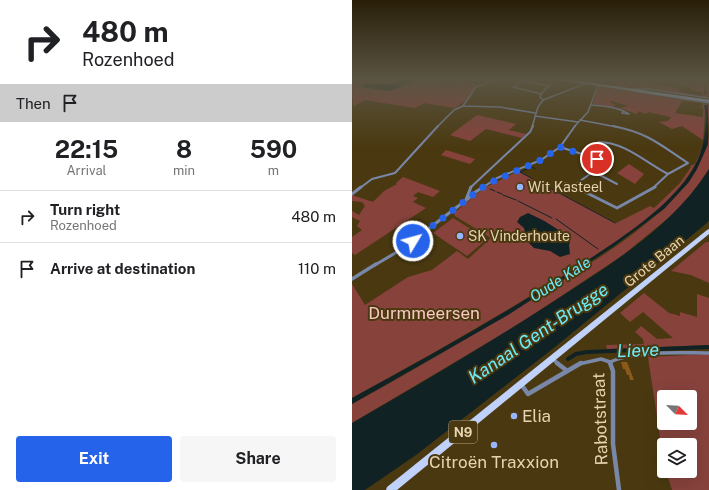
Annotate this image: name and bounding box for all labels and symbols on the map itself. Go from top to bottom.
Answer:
pin [580,142,614,176]
place label: Wit Kasteel [528,179,603,195]
marker: Wit Kasteel [515,182,525,192]
position arrow [392,220,434,262]
place label: SK Vinderhoute [468,228,570,244]
marker: SK Vinderhoute [455,231,465,241]
street label: Grote Baan [621,232,687,290]
water label: Oude Kale [526,253,594,305]
water label: Kanaal Gent-Brugge [464,278,612,388]
park label: Durmmeersen [368,303,480,323]
water label: Lieve [616,339,660,361]
street label: Rabotstraat [588,372,612,466]
north arrow [657,390,697,430]
place label: Elia [522,406,551,426]
marker: Elia [509,411,519,421]
road number: N9 [449,421,477,443]
marker: Citroën Traxxion [489,440,499,450]
place label: Citroën Traxxion [429,452,559,472]

